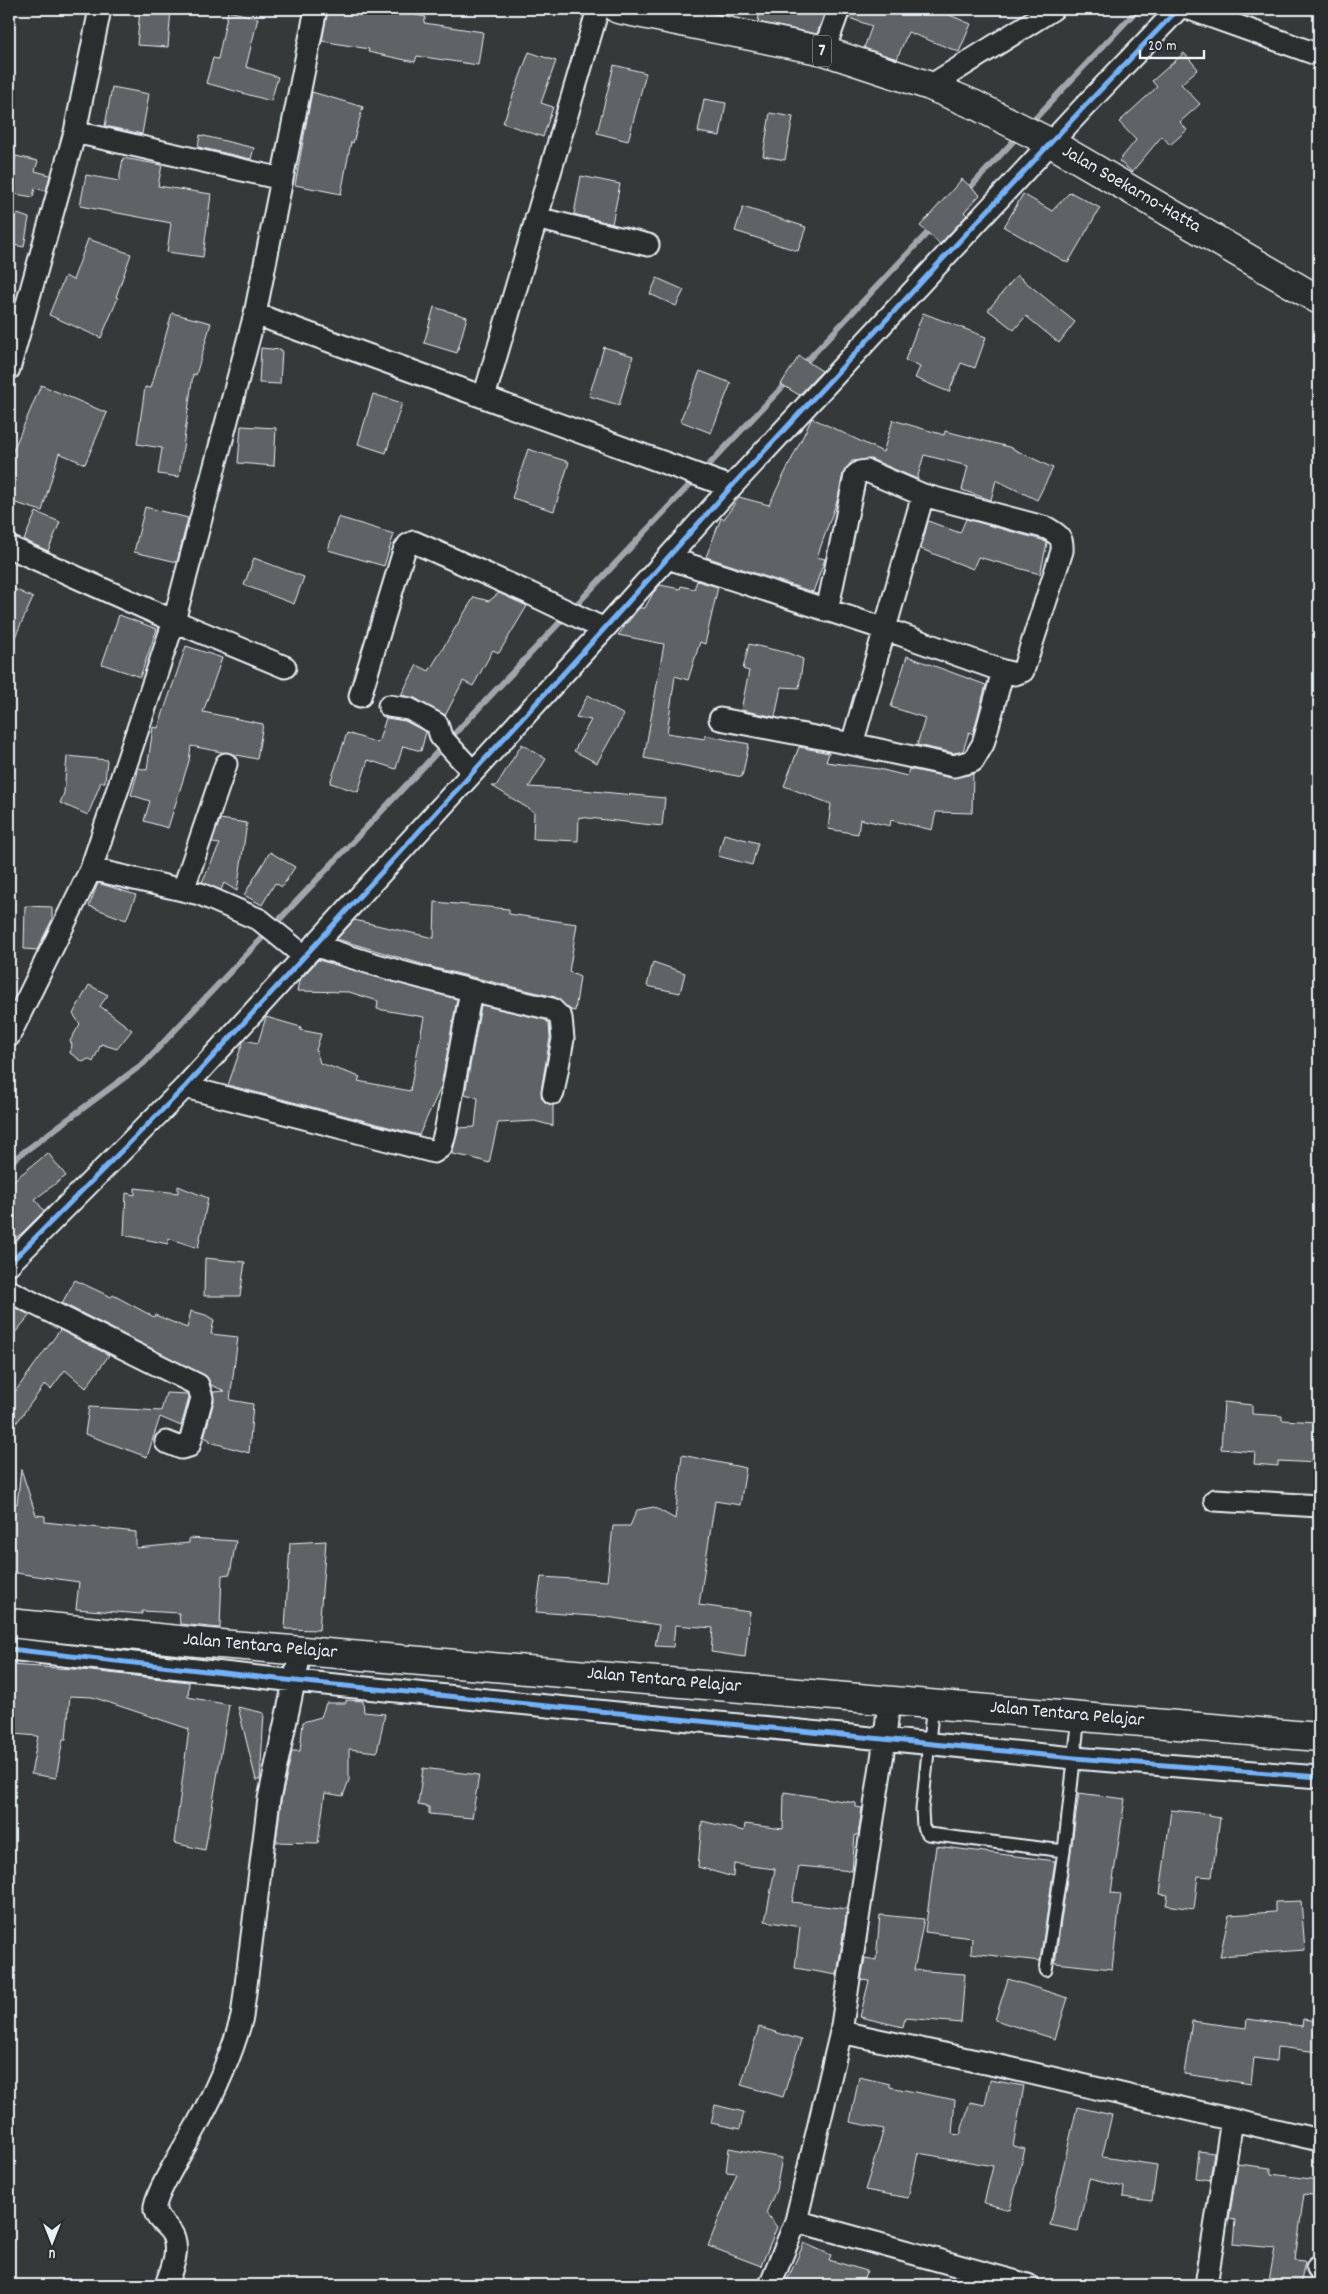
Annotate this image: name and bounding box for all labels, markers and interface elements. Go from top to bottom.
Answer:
scale bar [1140,28,1204,60]
road number: 7 [813,36,831,66]
text: 20 m [1148,36,1176,58]
street label: Jalan Soekarno-Hatta [1056,139,1207,241]
street label: Jalan Tentara Pelajar [182,1627,338,1667]
street label: Jalan Tentara Pelajar [586,1661,742,1701]
street label: Jalan Tentara Pelajar [989,1695,1145,1735]
north arrow [28,2216,78,2266]
text: U [48,2243,55,2263]

